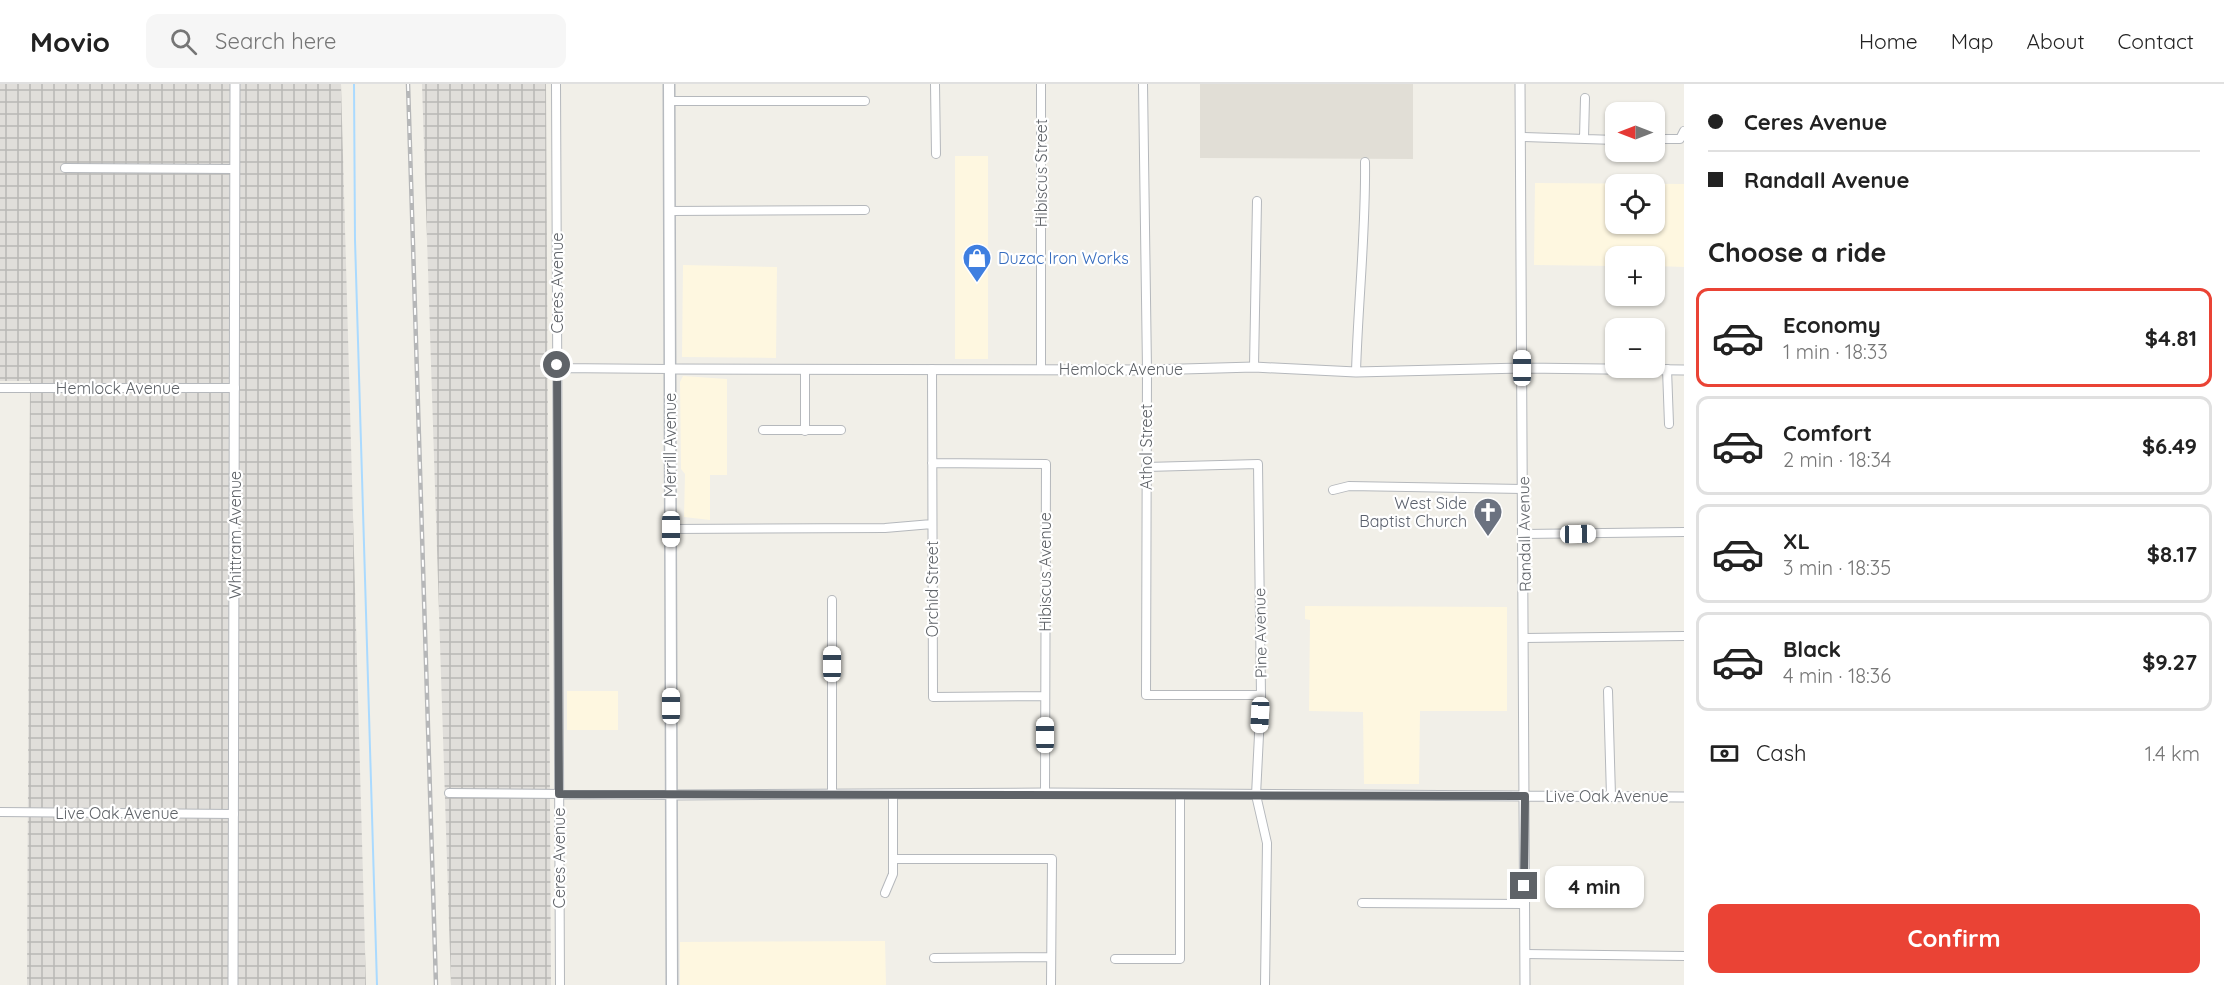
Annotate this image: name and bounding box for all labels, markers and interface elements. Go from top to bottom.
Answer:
search box [146,14,566,68]
text: Movio [30,24,110,59]
icon: search [167,25,200,58]
text: Search here [215,27,337,55]
text: Home [1859,28,1918,54]
text: Map [1951,28,1994,54]
text: About [2027,28,2085,54]
text: Contact [2118,28,2194,54]
north arrow [1605,102,1665,162]
map controls [1605,102,1665,378]
text: Ceres Avenue [1744,108,1887,136]
street label: Hibiscus Street [1031,119,1051,227]
text: Randall Avenue [1744,166,1910,194]
button: locate [1605,174,1665,234]
street label: Ceres Avenue [547,233,567,333]
text: Choose a ride [1708,235,1886,269]
shop icon: Duzac Iron Works [961,242,993,284]
button: + [1605,246,1665,306]
place label: Duzac Iron Works [998,248,1129,268]
icon: car [1711,311,1765,365]
text: Economy [1783,311,1881,339]
button: − [1605,318,1665,378]
text: $4.81 [2145,324,2197,352]
text: 1 min · 18:33 [1783,339,1888,364]
car [1513,350,1531,386]
route start [543,351,570,378]
street label: Hemlock Avenue [1059,359,1183,379]
street label: Hemlock Avenue [56,378,180,398]
street label: Merrill Avenue [660,393,680,497]
street label: Athol Street [1136,404,1156,490]
icon: car [1711,419,1765,473]
text: Comfort [1783,419,1872,447]
text: $6.49 [2142,432,2197,460]
text: 2 min · 18:34 [1783,447,1891,472]
street label: Whittram Avenue [225,471,245,599]
street label: Randall Avenue [1513,476,1535,592]
place label: West Side Baptist Church [1359,493,1467,531]
church icon: West Side Baptist Church [1472,496,1504,538]
car [662,511,680,547]
street label: Hibiscus Avenue [1035,512,1055,632]
car [1560,525,1596,543]
icon: car [1711,527,1765,581]
text: XL [1783,527,1810,555]
text: $8.17 [2147,540,2197,568]
street label: Orchid Street [922,541,942,637]
text: 3 min · 18:35 [1783,555,1891,580]
street label: Pine Avenue [1249,588,1271,678]
icon: car [1711,635,1765,689]
text: Black [1783,635,1841,663]
car [823,646,841,682]
text: $9.27 [2142,648,2197,676]
text: 4 min · 18:36 [1783,663,1891,688]
car [662,688,680,724]
car [1250,697,1270,733]
car [1036,717,1054,753]
icon: cash [1708,737,1741,770]
text: Cash [1756,739,1807,767]
text: 1.4 km [2145,741,2200,766]
street label: Live Oak Avenue [1545,786,1669,806]
street label: Live Oak Avenue [55,803,179,823]
street label: Ceres Avenue [549,808,569,908]
callout: 4 min [1545,865,1644,907]
route end [1510,872,1537,899]
text: 4 min [1568,874,1621,899]
button: Confirm [1708,904,2200,973]

